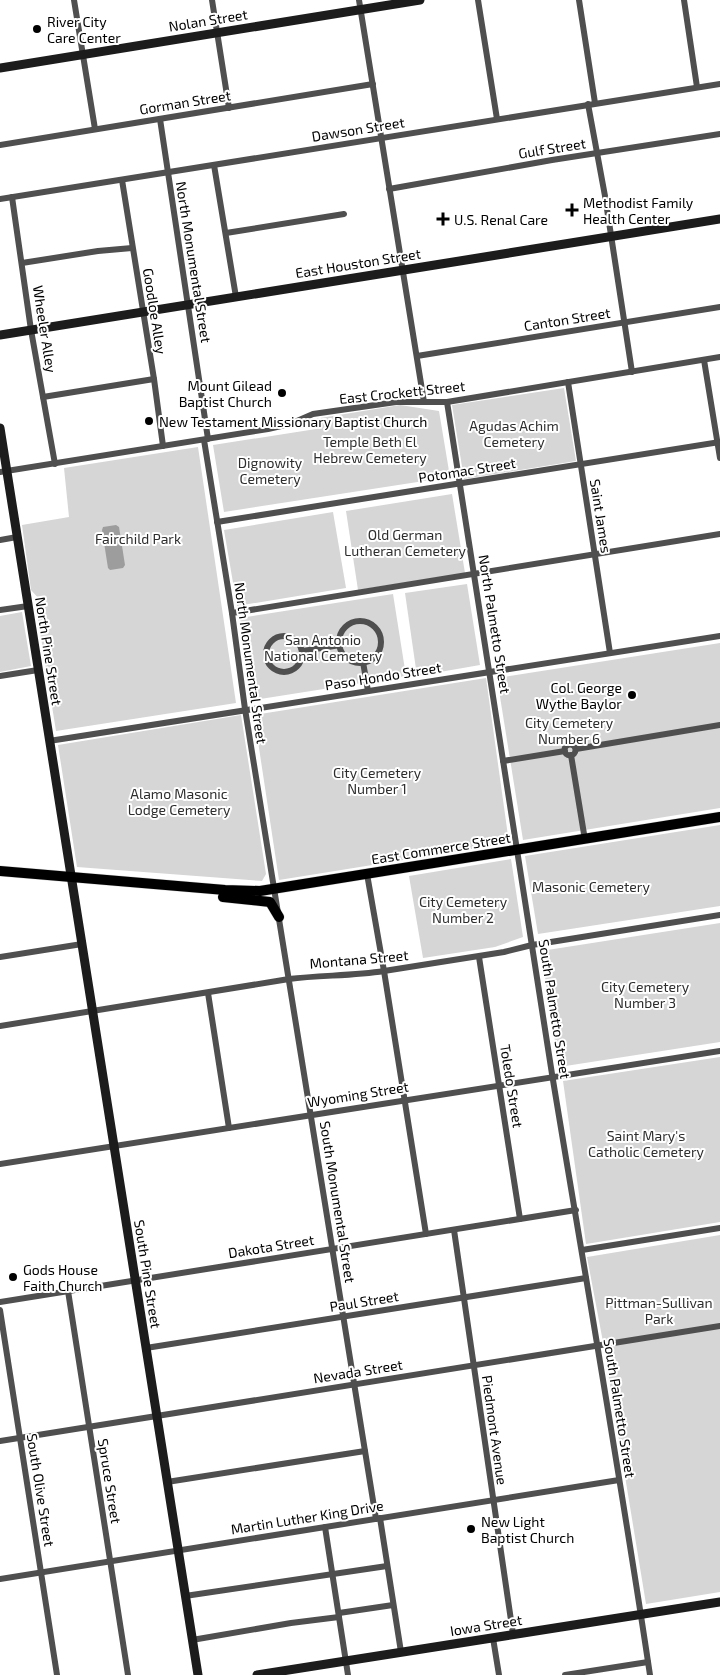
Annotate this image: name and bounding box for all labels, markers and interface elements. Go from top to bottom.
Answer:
street label: Nolan Street [167,5,249,35]
place label: River City Care Center [47,13,121,46]
marker: River City Care Center [31,23,43,35]
street label: Gorman Street [138,86,232,118]
street label: Dawson Street [310,113,406,145]
street label: Gulf Street [517,134,587,162]
street label: North Monumental Street [173,180,215,344]
place label: Methodist Family Health Center [583,194,694,227]
marker: Methodist Family Health Center [565,203,579,217]
place label: U.S. Renal Care [454,211,548,228]
marker: U.S. Renal Care [436,212,450,226]
street label: East Houston Street [294,245,422,281]
street label: Goodloe Alley [140,267,170,356]
street label: Wheeler Alley [30,284,60,374]
street label: Canton Street [523,304,611,334]
place label: Mount Gilead Baptist Church [179,377,272,410]
street label: East Crockett Street [338,377,466,407]
marker: Mount Gilead Baptist Church [276,387,288,399]
place label: New Testament Missionary Baptist Church [159,413,427,430]
marker: New Testament Missionary Baptist Church [143,415,155,427]
park label: Agudas Achim Cemetery [469,417,559,450]
park label: Temple Beth El Hebrew Cemetery [313,433,427,466]
park label: Dignowity Cemetery [238,454,303,487]
street label: Potomac Street [417,454,517,486]
street label: Saint James [587,478,615,554]
park label: Old German Lutheran Cemetery [344,526,467,559]
park label: Fairchild Park [95,530,181,547]
street label: North Palmetto Street [476,553,514,695]
street label: North Monumental Street [231,581,271,745]
street label: North Pine Street [32,596,66,706]
park label: San Antonio National Cemetery [264,631,383,664]
street label: Paso Hondo Street [324,658,442,694]
place label: Col. George Wythe Baylor [536,679,622,712]
marker: Col. George Wythe Baylor [626,689,638,701]
park label: City Cemetery Number 6 [525,714,614,747]
park label: City Cemetery Number 1 [333,764,422,797]
park label: Alamo Masonic Lodge Cemetery [128,785,231,818]
street label: East Commerce Street [370,829,512,867]
park label: Masonic Cemetery [532,878,650,895]
park label: City Cemetery Number 2 [419,893,508,926]
street label: South Palmetto Street [536,938,574,1080]
street label: Montana Street [309,946,409,972]
park label: City Cemetery Number 3 [601,978,690,1011]
street label: Toledo Street [497,1043,527,1129]
street label: Wyoming Street [306,1078,410,1110]
street label: South Monumental Street [317,1120,359,1284]
park label: Saint Mary's Catholic Cemetery [588,1127,705,1160]
street label: South Pine Street [131,1218,165,1330]
street label: Dakota Street [227,1231,315,1261]
place label: Gods House Faith Church [23,1261,102,1294]
marker: Gods House Faith Church [7,1271,19,1283]
street label: Paul Street [328,1287,400,1315]
park label: Pittman-Sullivan Park [605,1294,713,1327]
street label: South Palmetto Street [601,1337,639,1479]
street label: Nevada Street [312,1356,404,1386]
street label: Piedmont Avenue [479,1374,511,1486]
street label: South Olive Street [24,1432,58,1548]
street label: Spruce Street [95,1437,125,1525]
street label: Martin Luther King Drive [229,1497,385,1537]
place label: New Light Baptist Church [481,1513,574,1546]
marker: New Light Baptist Church [465,1523,477,1535]
street label: Iowa Street [449,1611,523,1639]

